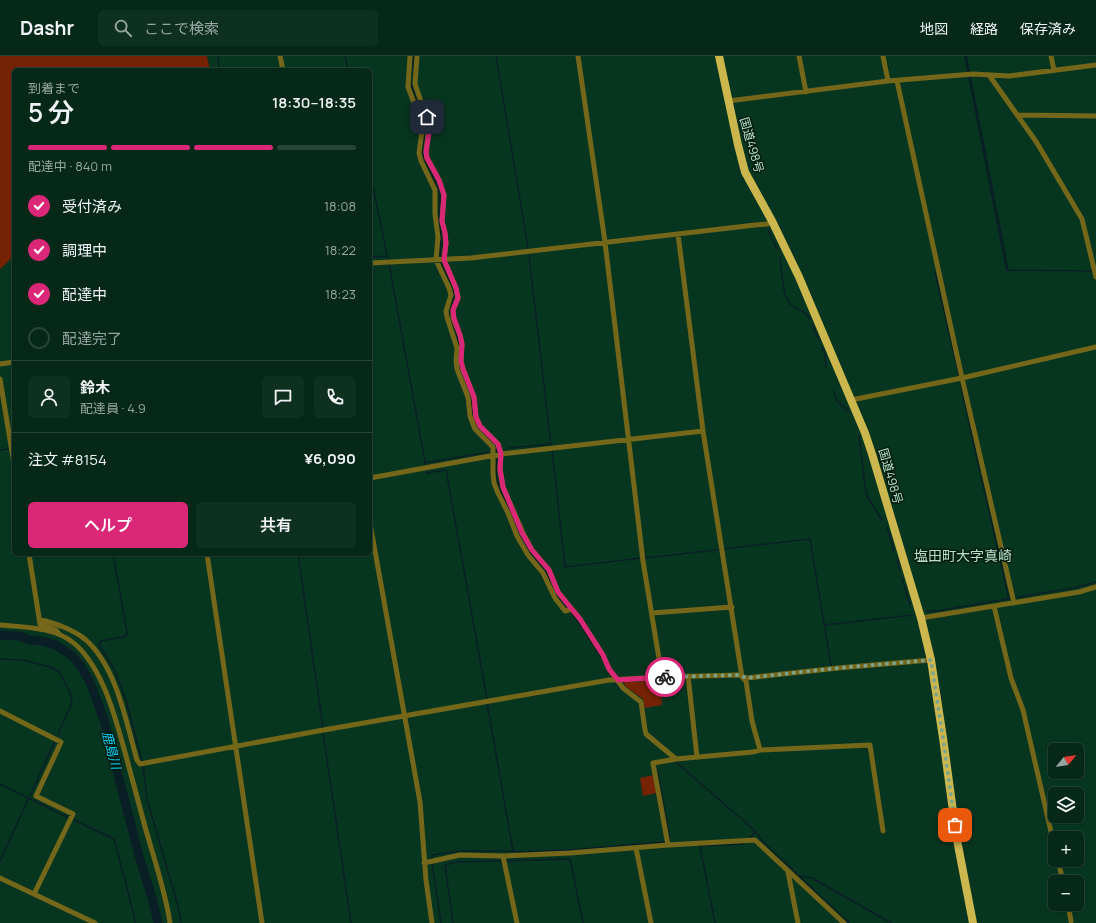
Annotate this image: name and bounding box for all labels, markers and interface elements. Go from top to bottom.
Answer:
search box [98,10,378,46]
text: Dashr [20,15,74,41]
icon: search [112,17,134,39]
text: ここで検索 [144,18,219,39]
text: 地図 [920,19,948,38]
text: 経路 [970,19,998,38]
text: 保存済み [1020,19,1076,38]
text: 到着まで [28,79,80,97]
text: 18:30–18:35 [272,92,356,113]
text: 5 分 [28,94,74,130]
pin [410,100,444,134]
icon: home [416,106,438,128]
street label: 国道498号 [736,115,768,175]
text: 配達中 · 840 m [28,157,112,175]
icon: check [28,195,50,217]
text: 受付済み [62,196,122,217]
text: 18:08 [324,197,356,215]
icon: check [28,239,50,261]
text: 調理中 [62,240,107,261]
text: 18:22 [325,241,356,259]
icon: check [28,283,50,305]
text: 配達中 [62,284,107,305]
text: 18:23 [325,285,356,303]
text: 配達完了 [62,328,122,349]
button: person [28,376,70,418]
button: chat [262,376,304,418]
button: phone [314,376,356,418]
text: 鈴木 [80,377,110,398]
text: 配達員 · 4.9 [80,399,146,417]
street label: 国道498号 [875,446,907,506]
text: ¥6,090 [304,448,356,469]
text: 注文 #8154 [28,449,107,470]
button: ヘルプ [28,502,188,548]
button: 共有 [196,502,356,548]
district label: 塩田町大字真崎 [914,546,1012,565]
courier [645,657,685,697]
icon: bike [654,666,676,688]
water label: 鹿島川 [98,729,126,773]
north arrow [1048,743,1084,779]
map controls [1048,743,1084,911]
button: layers [1048,787,1084,823]
pin [938,808,972,842]
icon: bag [944,814,966,836]
button: + [1048,831,1084,867]
button: − [1048,875,1084,911]

